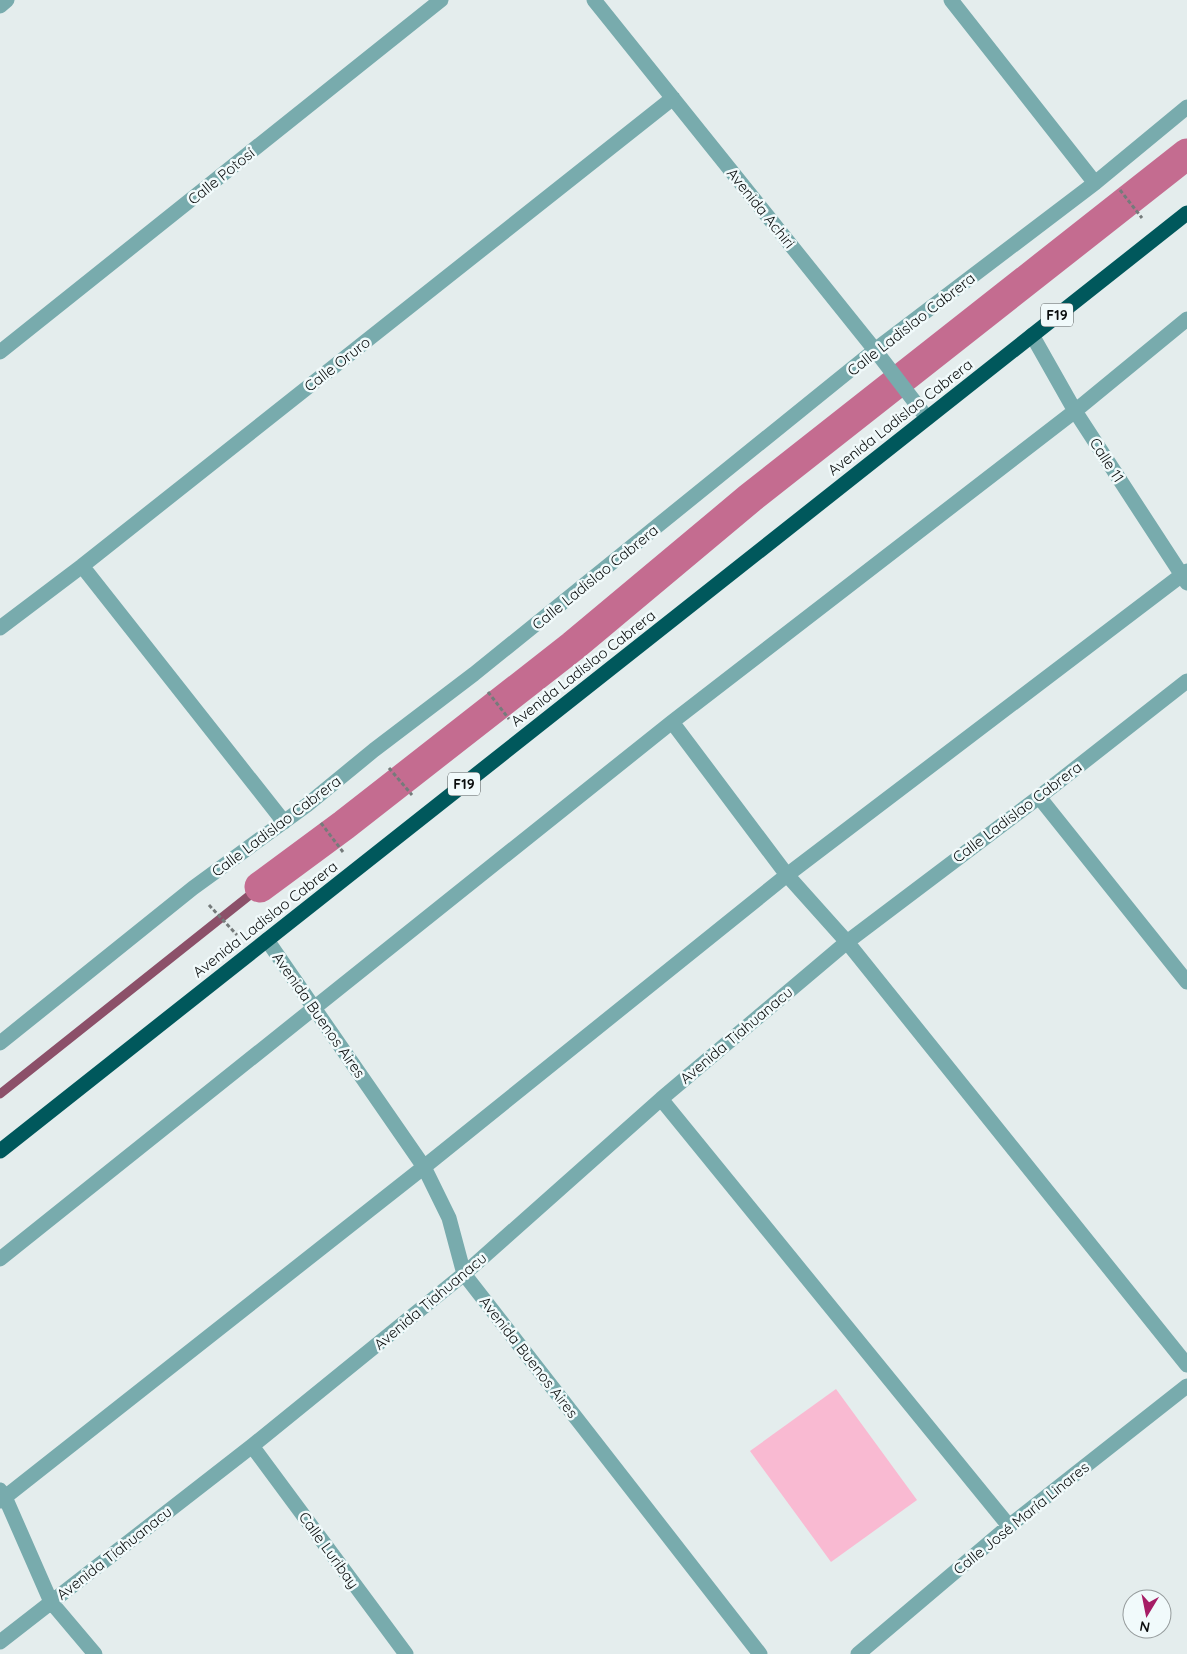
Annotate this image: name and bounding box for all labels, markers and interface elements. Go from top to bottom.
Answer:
street label: Calle Potosí [184,143,259,209]
street label: Avenida Achiri [723,164,799,252]
street label: Calle Ladislao Cabrera [843,268,979,380]
road number: F19 [1041,304,1073,326]
street label: Calle Oruro [300,332,374,396]
street label: Avenida Ladislao Cabrera [824,355,976,479]
street label: Calle 11 [1086,434,1128,486]
street label: Calle Ladislao Cabrera [528,520,662,634]
street label: Avenida Ladislao Cabrera [507,606,659,730]
street label: Calle Ladislao Cabrera [949,757,1085,867]
street label: Calle Ladislao Cabrera [208,771,344,881]
road number: F19 [448,772,480,796]
street label: Avenida Ladislao Cabrera [189,857,341,981]
street label: Avenida Buenos Aires [268,948,370,1082]
street label: Avenida Tiahuanacu [676,982,796,1088]
street label: Avenida Tiahuanacu [370,1248,490,1354]
street label: Avenida Buenos Aires [476,1292,582,1422]
street label: Calle José María Linares [949,1457,1093,1579]
street label: Avenida Tiahuanacu [52,1502,176,1604]
street label: Calle Luribay [295,1508,363,1592]
north arrow [1122,1589,1172,1639]
text: N [1138,1617,1151,1637]

